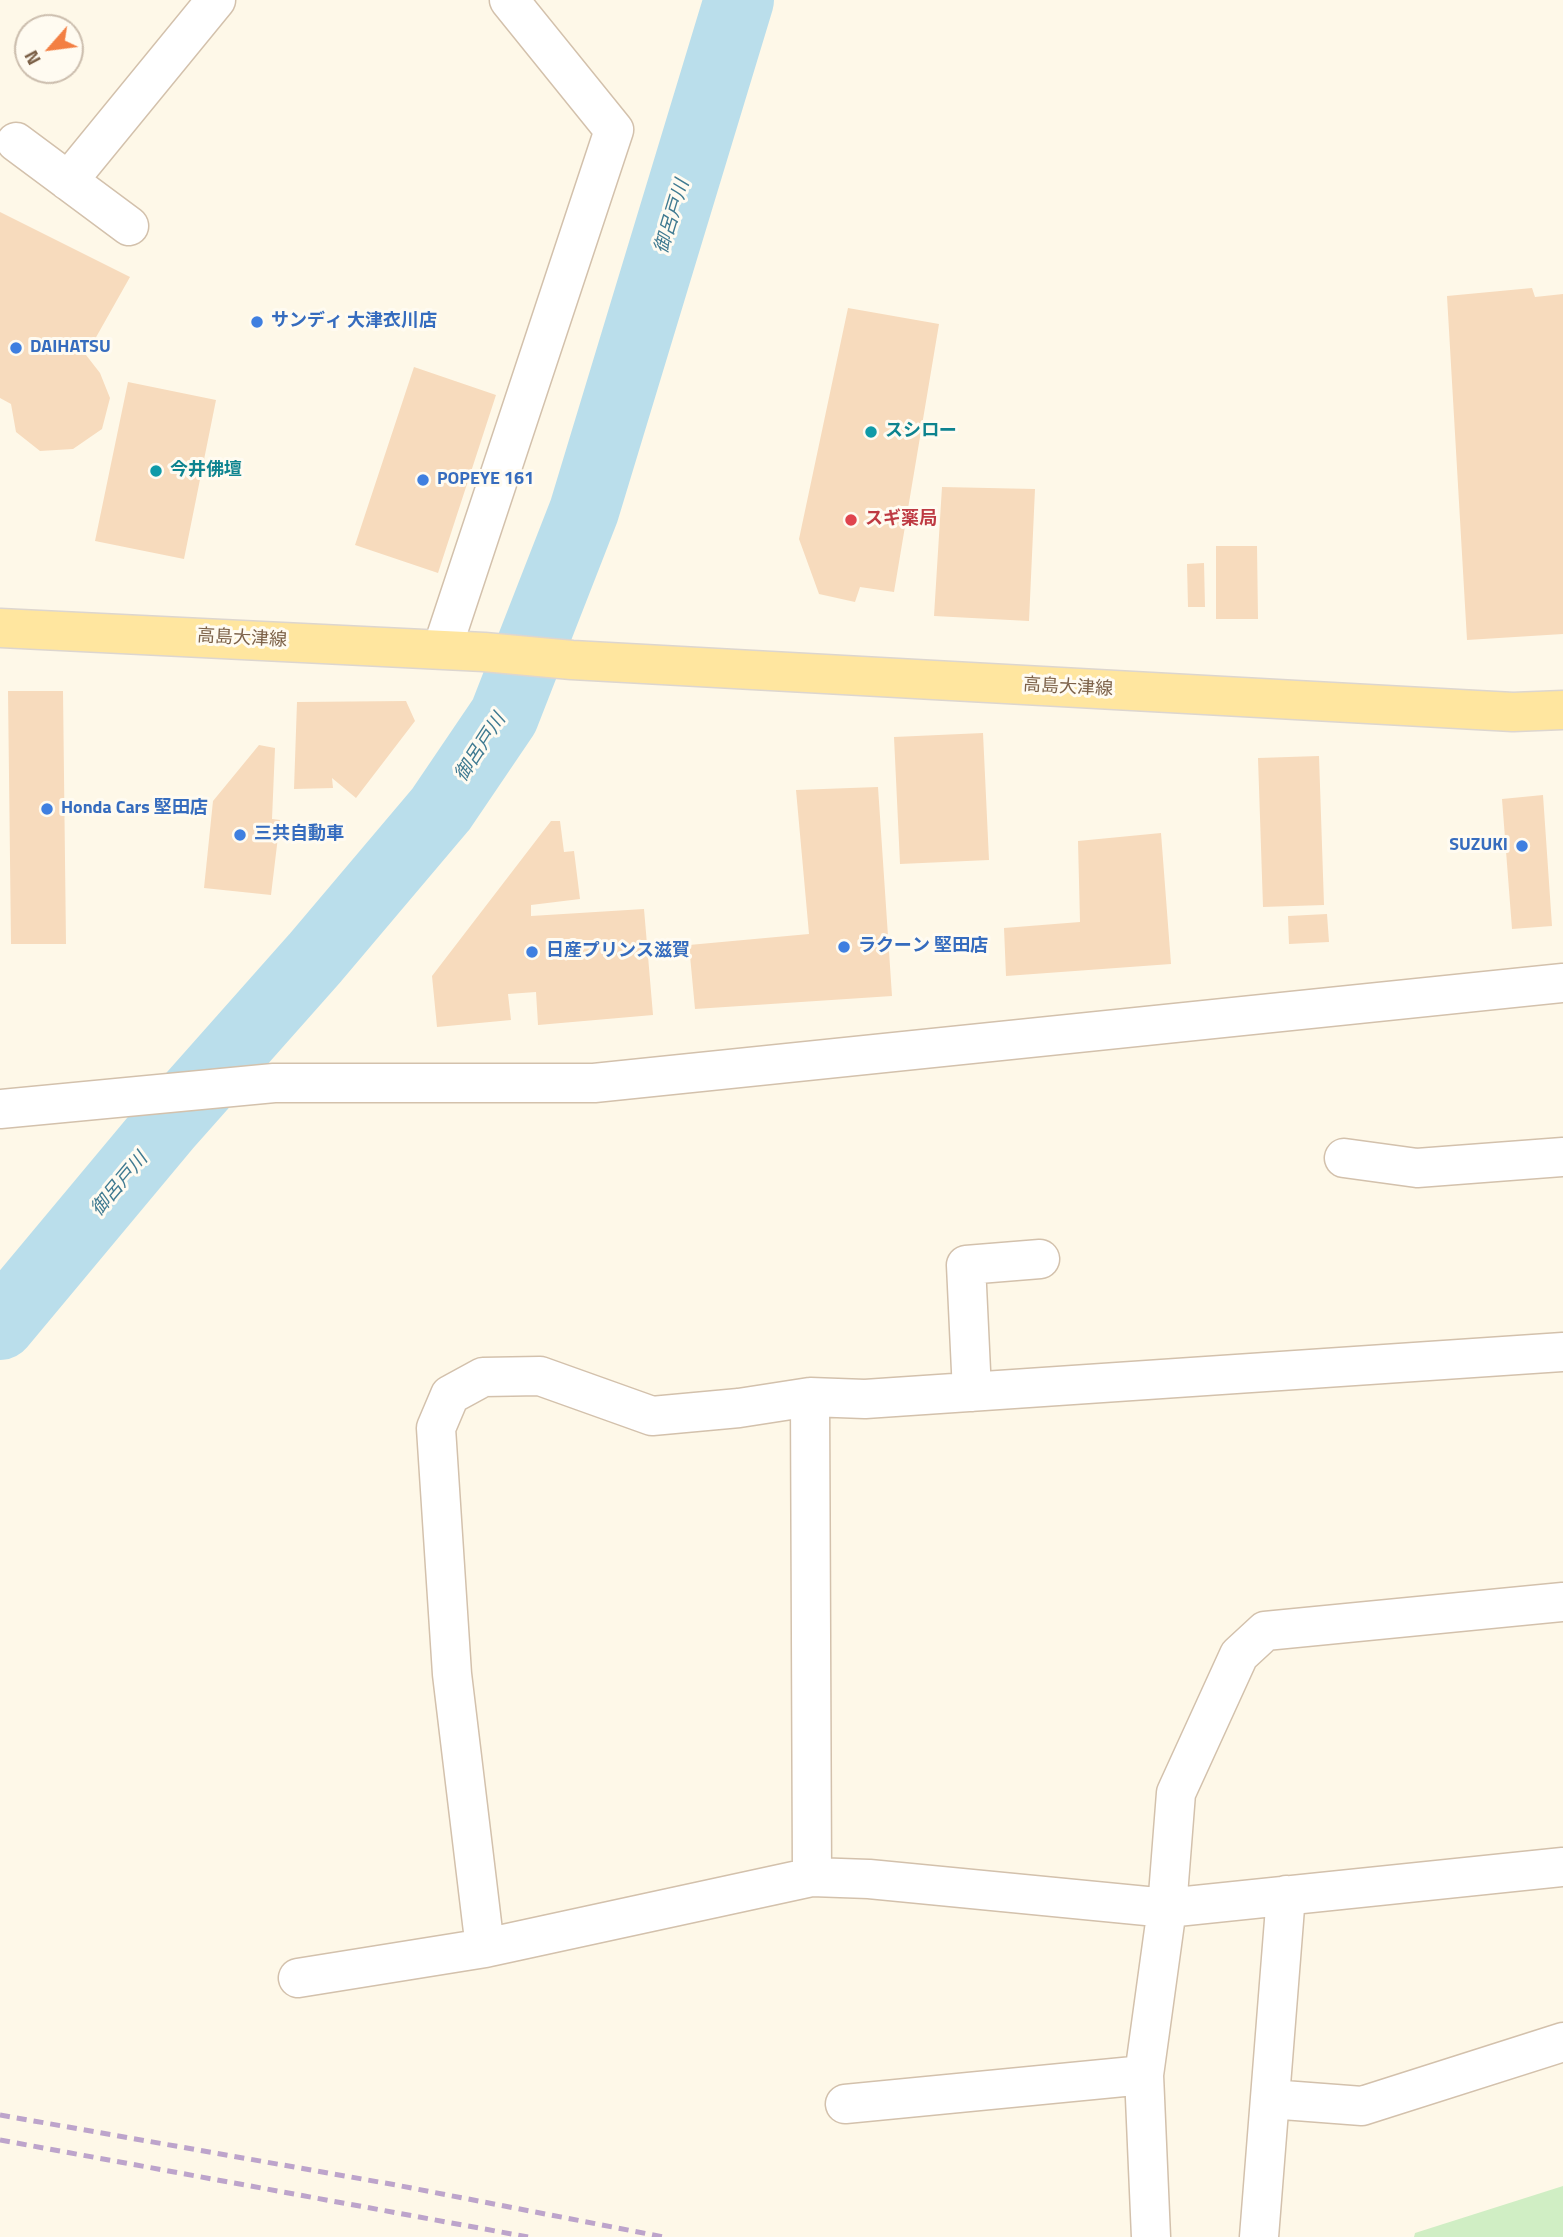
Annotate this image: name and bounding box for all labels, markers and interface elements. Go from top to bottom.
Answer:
north arrow [14,14,84,84]
text: N [16,46,48,71]
water label: 御呂戸川 [651,177,695,257]
place label: サンディ 大津衣川店 [271,311,437,333]
marker: サンディ 大津衣川店 [249,314,265,330]
place label: DAIHATSU [30,337,111,359]
marker: DAIHATSU [8,340,24,356]
place label: スシロー [885,421,957,443]
marker: スシロー [863,424,879,440]
place label: 今井佛壇 [170,460,242,482]
marker: 今井佛壇 [148,463,164,479]
place label: POPEYE 161 [437,469,534,491]
marker: POPEYE 161 [415,472,431,488]
place label: スギ薬局 [865,509,937,531]
marker: スギ薬局 [843,512,859,528]
street label: 高島大津線 [196,626,288,652]
street label: 高島大津線 [1022,675,1114,701]
water label: 御呂戸川 [451,710,511,786]
place label: Honda Cars 堅田店 [61,798,208,820]
marker: Honda Cars 堅田店 [39,801,55,817]
place label: 三共自動車 [254,824,344,846]
marker: 三共自動車 [232,827,248,843]
place label: SUZUKI [1449,835,1508,857]
marker: SUZUKI [1514,838,1530,854]
place label: ラクーン 堅田店 [858,936,988,958]
marker: ラクーン 堅田店 [836,939,852,955]
place label: 日産プリンス滋賀 [546,941,690,963]
marker: 日産プリンス滋賀 [524,944,540,960]
water label: 御呂戸川 [87,1149,153,1221]

